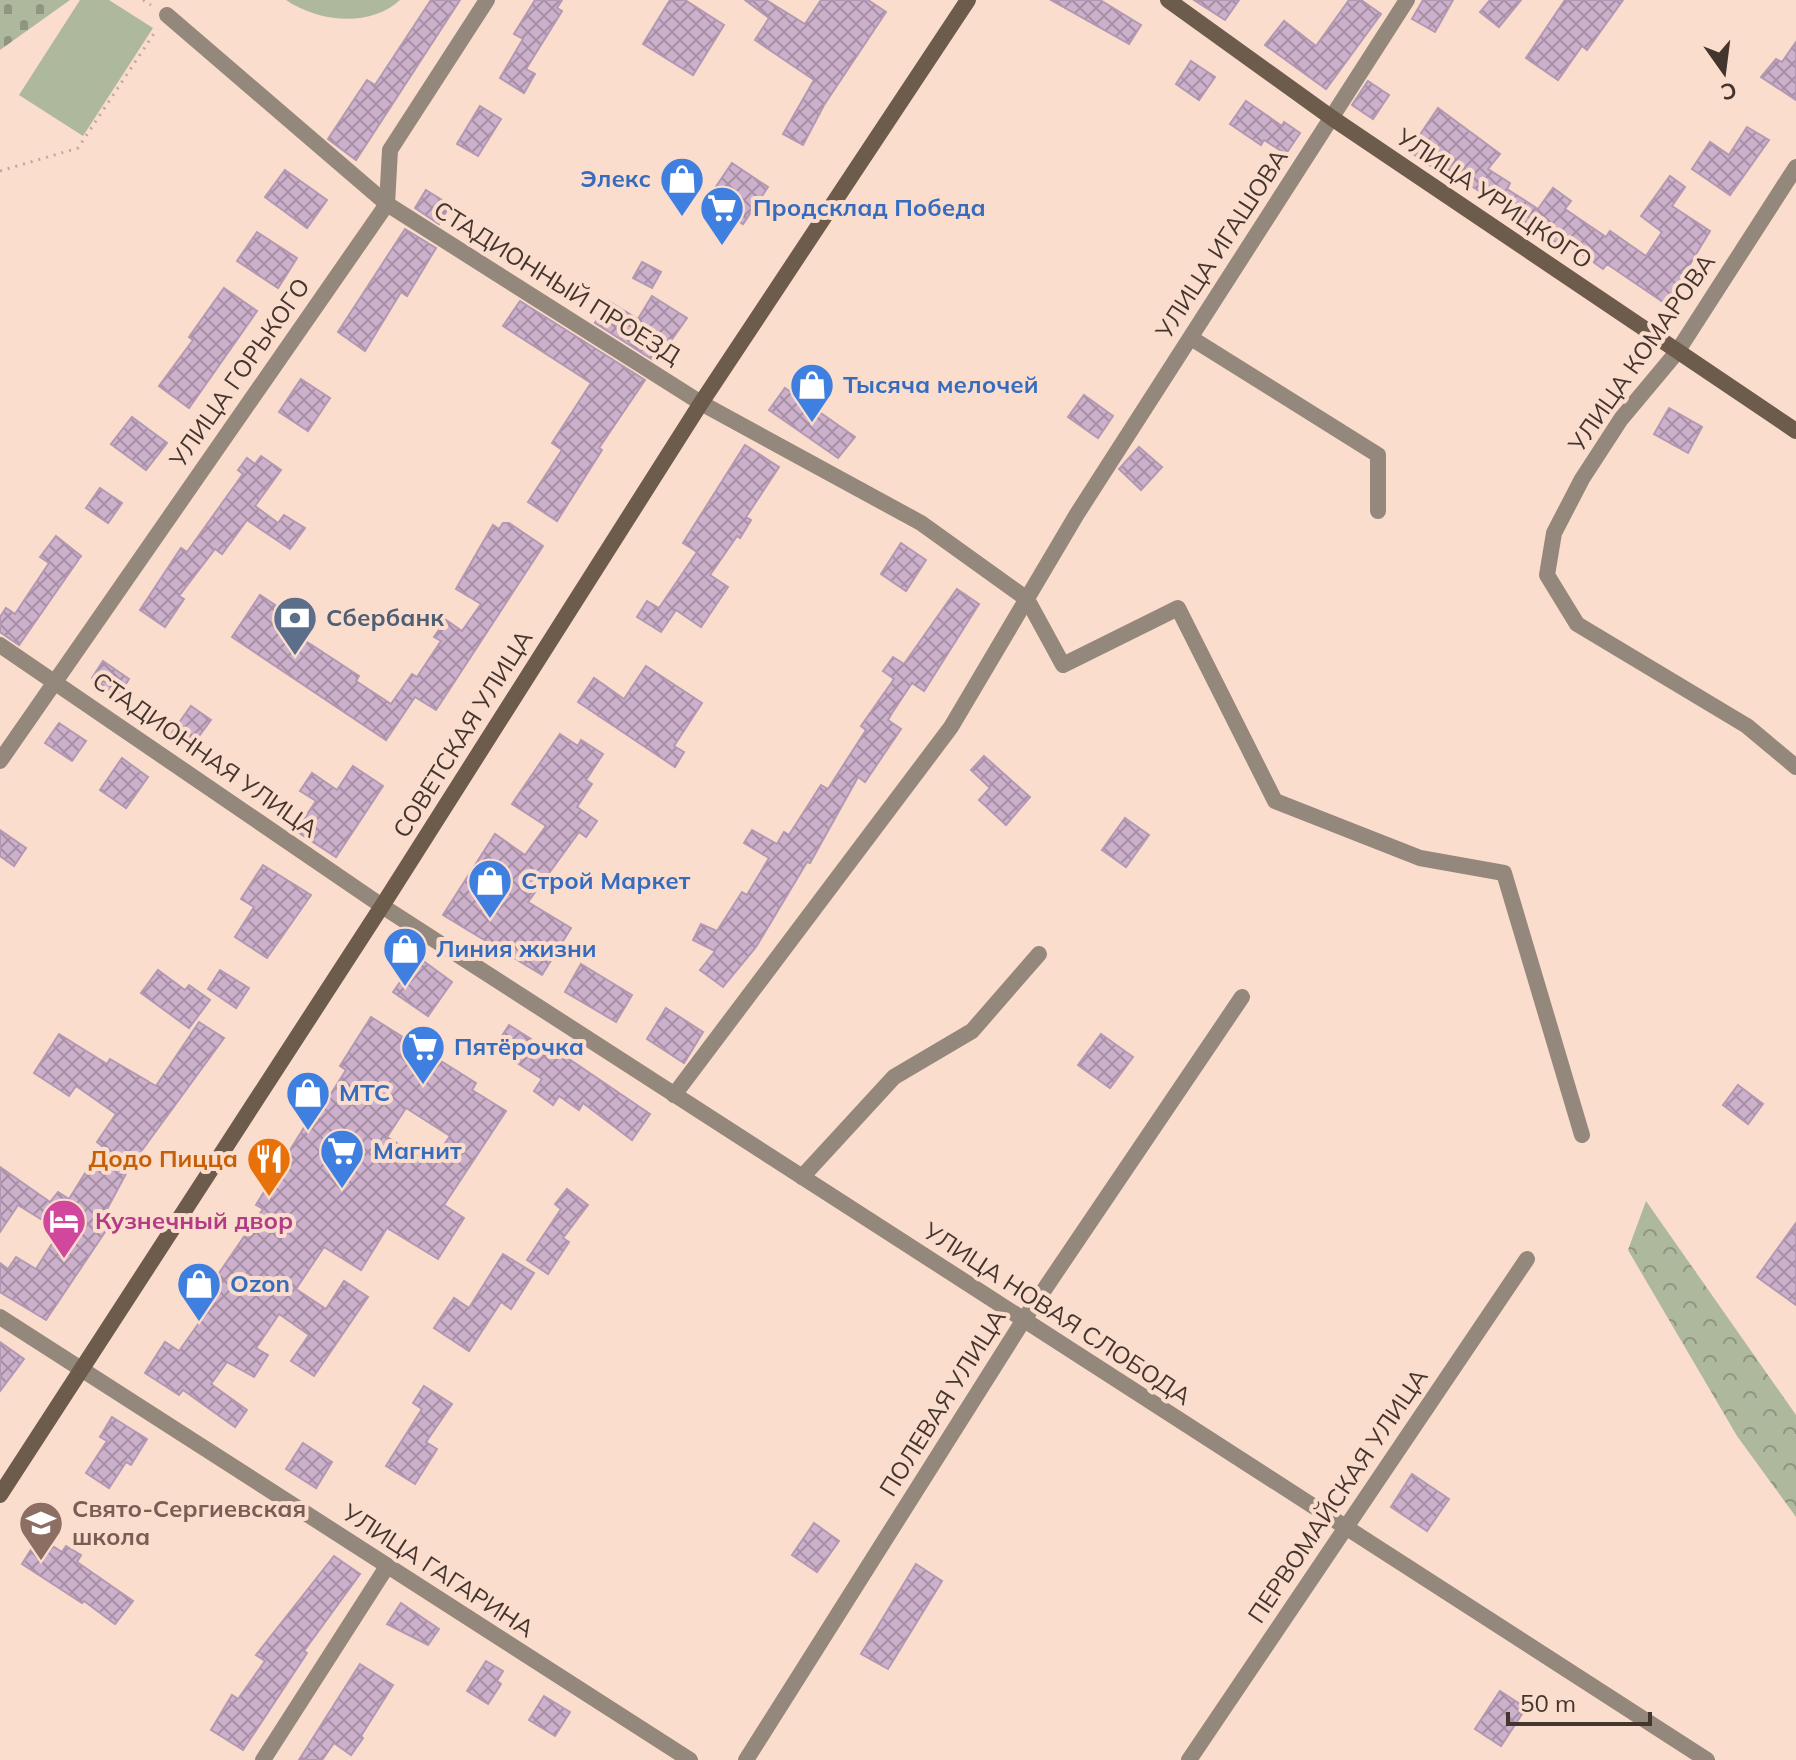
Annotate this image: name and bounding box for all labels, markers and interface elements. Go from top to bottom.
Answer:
north arrow [1684,32,1764,112]
text: С [1718,76,1740,107]
street label: УЛИЦА УРИЦКОГО [1390,121,1598,275]
street label: УЛИЦА ИГАШОВА [1148,143,1294,345]
shop icon: Элекс [658,155,706,218]
place label: Элекс [580,163,651,193]
supermarket icon: Продсклад Победа [698,184,746,247]
place label: Продсклад Победа [753,192,986,222]
street label: СТАДИОННЫЙ ПРОЕЗД [429,194,686,370]
street label: УЛИЦА КОМАРОВА [1561,247,1721,458]
street label: УЛИЦА ГОРЬКОГО [162,272,316,474]
shop icon: Тысяча мелочей [788,361,836,424]
place label: Тысяча мелочей [843,369,1039,399]
bank icon: Сбербанк [271,594,319,657]
place label: Сбербанк [326,602,444,632]
street label: СОВЕТСКАЯ УЛИЦА [386,624,539,843]
street label: СТАДИОННАЯ УЛИЦА [87,665,324,844]
shop icon: Строй Маркет [466,857,514,920]
place label: Строй Маркет [521,865,691,895]
shop icon: Линия жизни [381,925,429,988]
place label: Линия жизни [436,933,597,963]
supermarket icon: Пятёрочка [399,1023,447,1086]
place label: Пятёрочка [454,1031,584,1061]
shop icon: МТС [284,1069,332,1132]
place label: МТС [339,1077,390,1107]
supermarket icon: Магнит [318,1127,366,1190]
restaurant icon: Додо Пицца [245,1135,293,1198]
place label: Магнит [373,1135,462,1165]
place label: Додо Пицца [88,1143,238,1173]
hotel icon: Кузнечный двор [40,1197,88,1260]
place label: Кузнечный двор [95,1205,293,1235]
street label: УЛИЦА НОВАЯ СЛОБОДА [917,1215,1197,1411]
shop icon: Ozon [175,1260,223,1323]
place label: Ozon [230,1268,290,1298]
street label: ПОЛЕВАЯ УЛИЦА [873,1303,1012,1502]
street label: ПЕРВОМАЙСКАЯ УЛИЦА [1241,1362,1434,1628]
place label: Свято-Сергиевская школа [72,1493,306,1551]
street label: УЛИЦА ГАГАРИНА [336,1496,540,1644]
school or university icon: Свято-Сергиевская школа [17,1499,65,1562]
scale bar [1508,1676,1650,1726]
text: 50 m [1520,1688,1576,1718]

